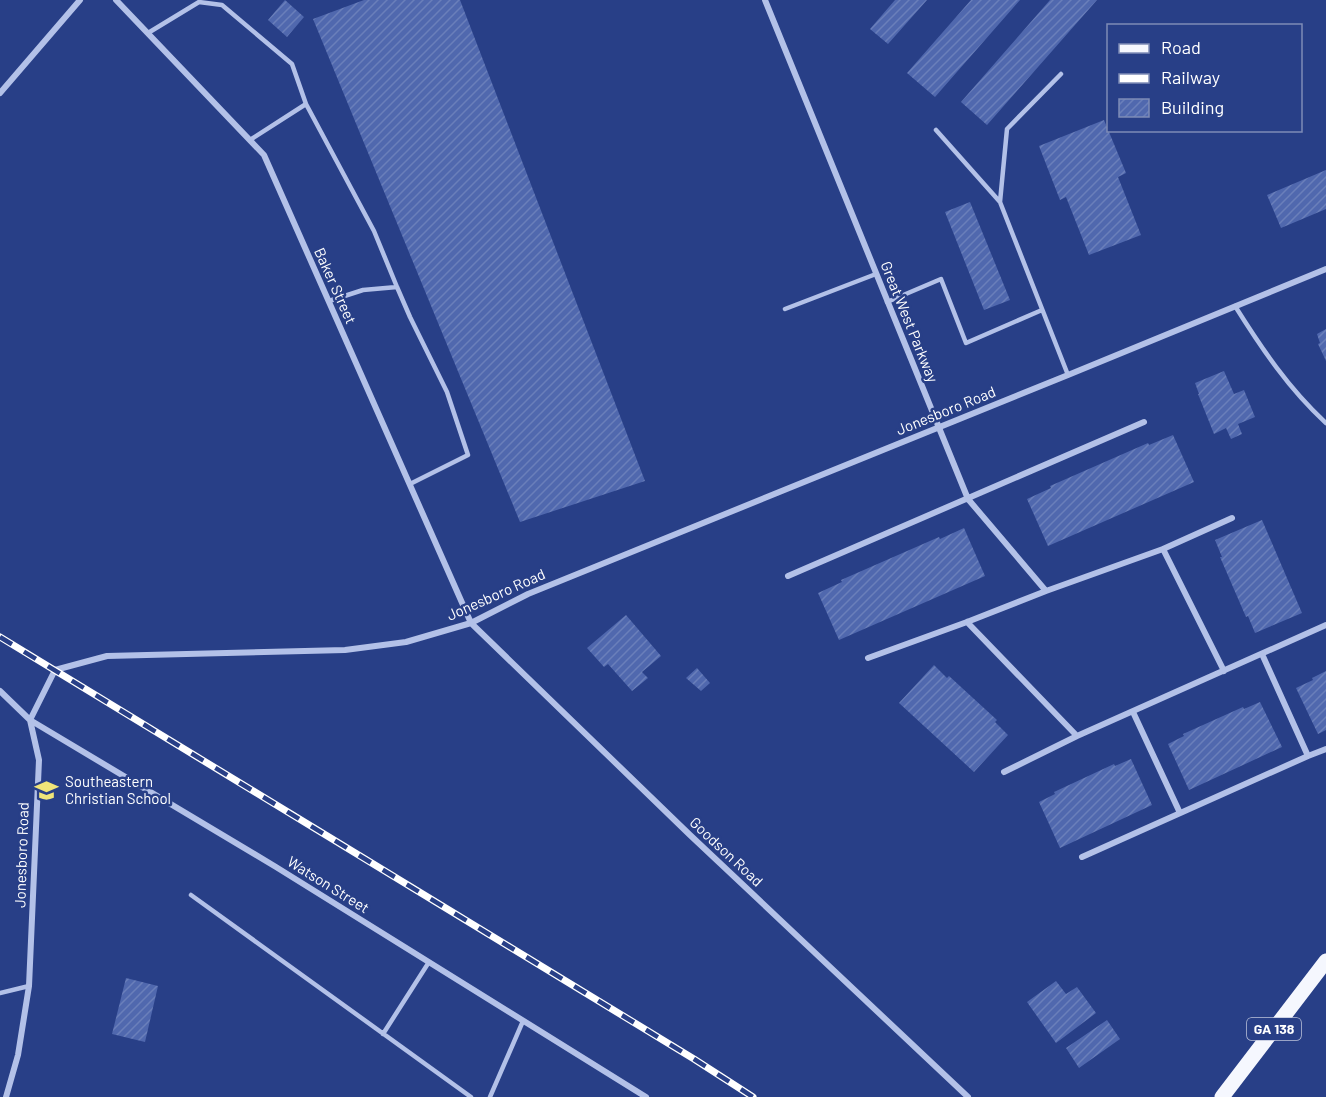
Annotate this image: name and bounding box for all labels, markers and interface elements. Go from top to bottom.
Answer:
legend [1107,24,1302,132]
text: Road [1161,36,1201,58]
text: Railway [1161,66,1220,88]
text: Building [1161,96,1224,118]
street label: Baker Street [311,245,361,327]
street label: Great West Parkway [877,258,942,385]
street label: Jonesboro Road [893,382,998,438]
street label: Jonesboro Road [444,564,548,624]
place label: Southeastern Christian School [65,772,171,807]
school or university icon: Southeastern Christian School [34,778,60,804]
street label: Jonesboro Road [10,802,32,908]
street label: Goodson Road [686,813,767,890]
street label: Watson Street [284,852,373,916]
road number: GA 138 [1247,1018,1301,1040]

